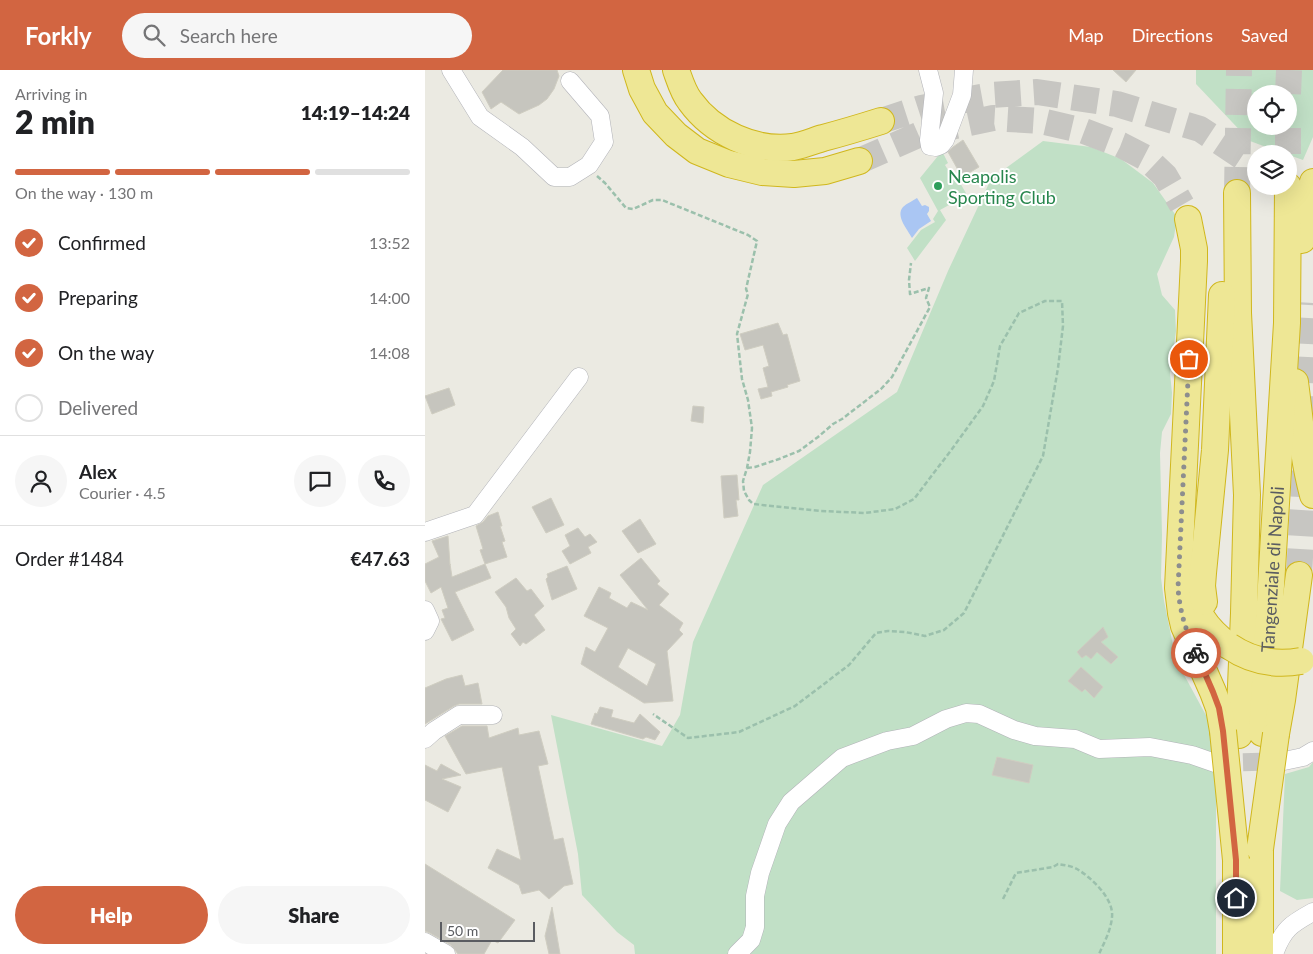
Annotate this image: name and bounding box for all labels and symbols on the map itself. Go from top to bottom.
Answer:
place label: Neapolis Sporting Club [948,165,1056,208]
marker: Neapolis Sporting Club [932,180,944,192]
pin [1168,338,1210,380]
street label: Tangenziale di Napoli [1256,486,1288,653]
courier [1171,628,1221,678]
pin [1215,877,1257,919]
scale bar [440,919,535,942]

